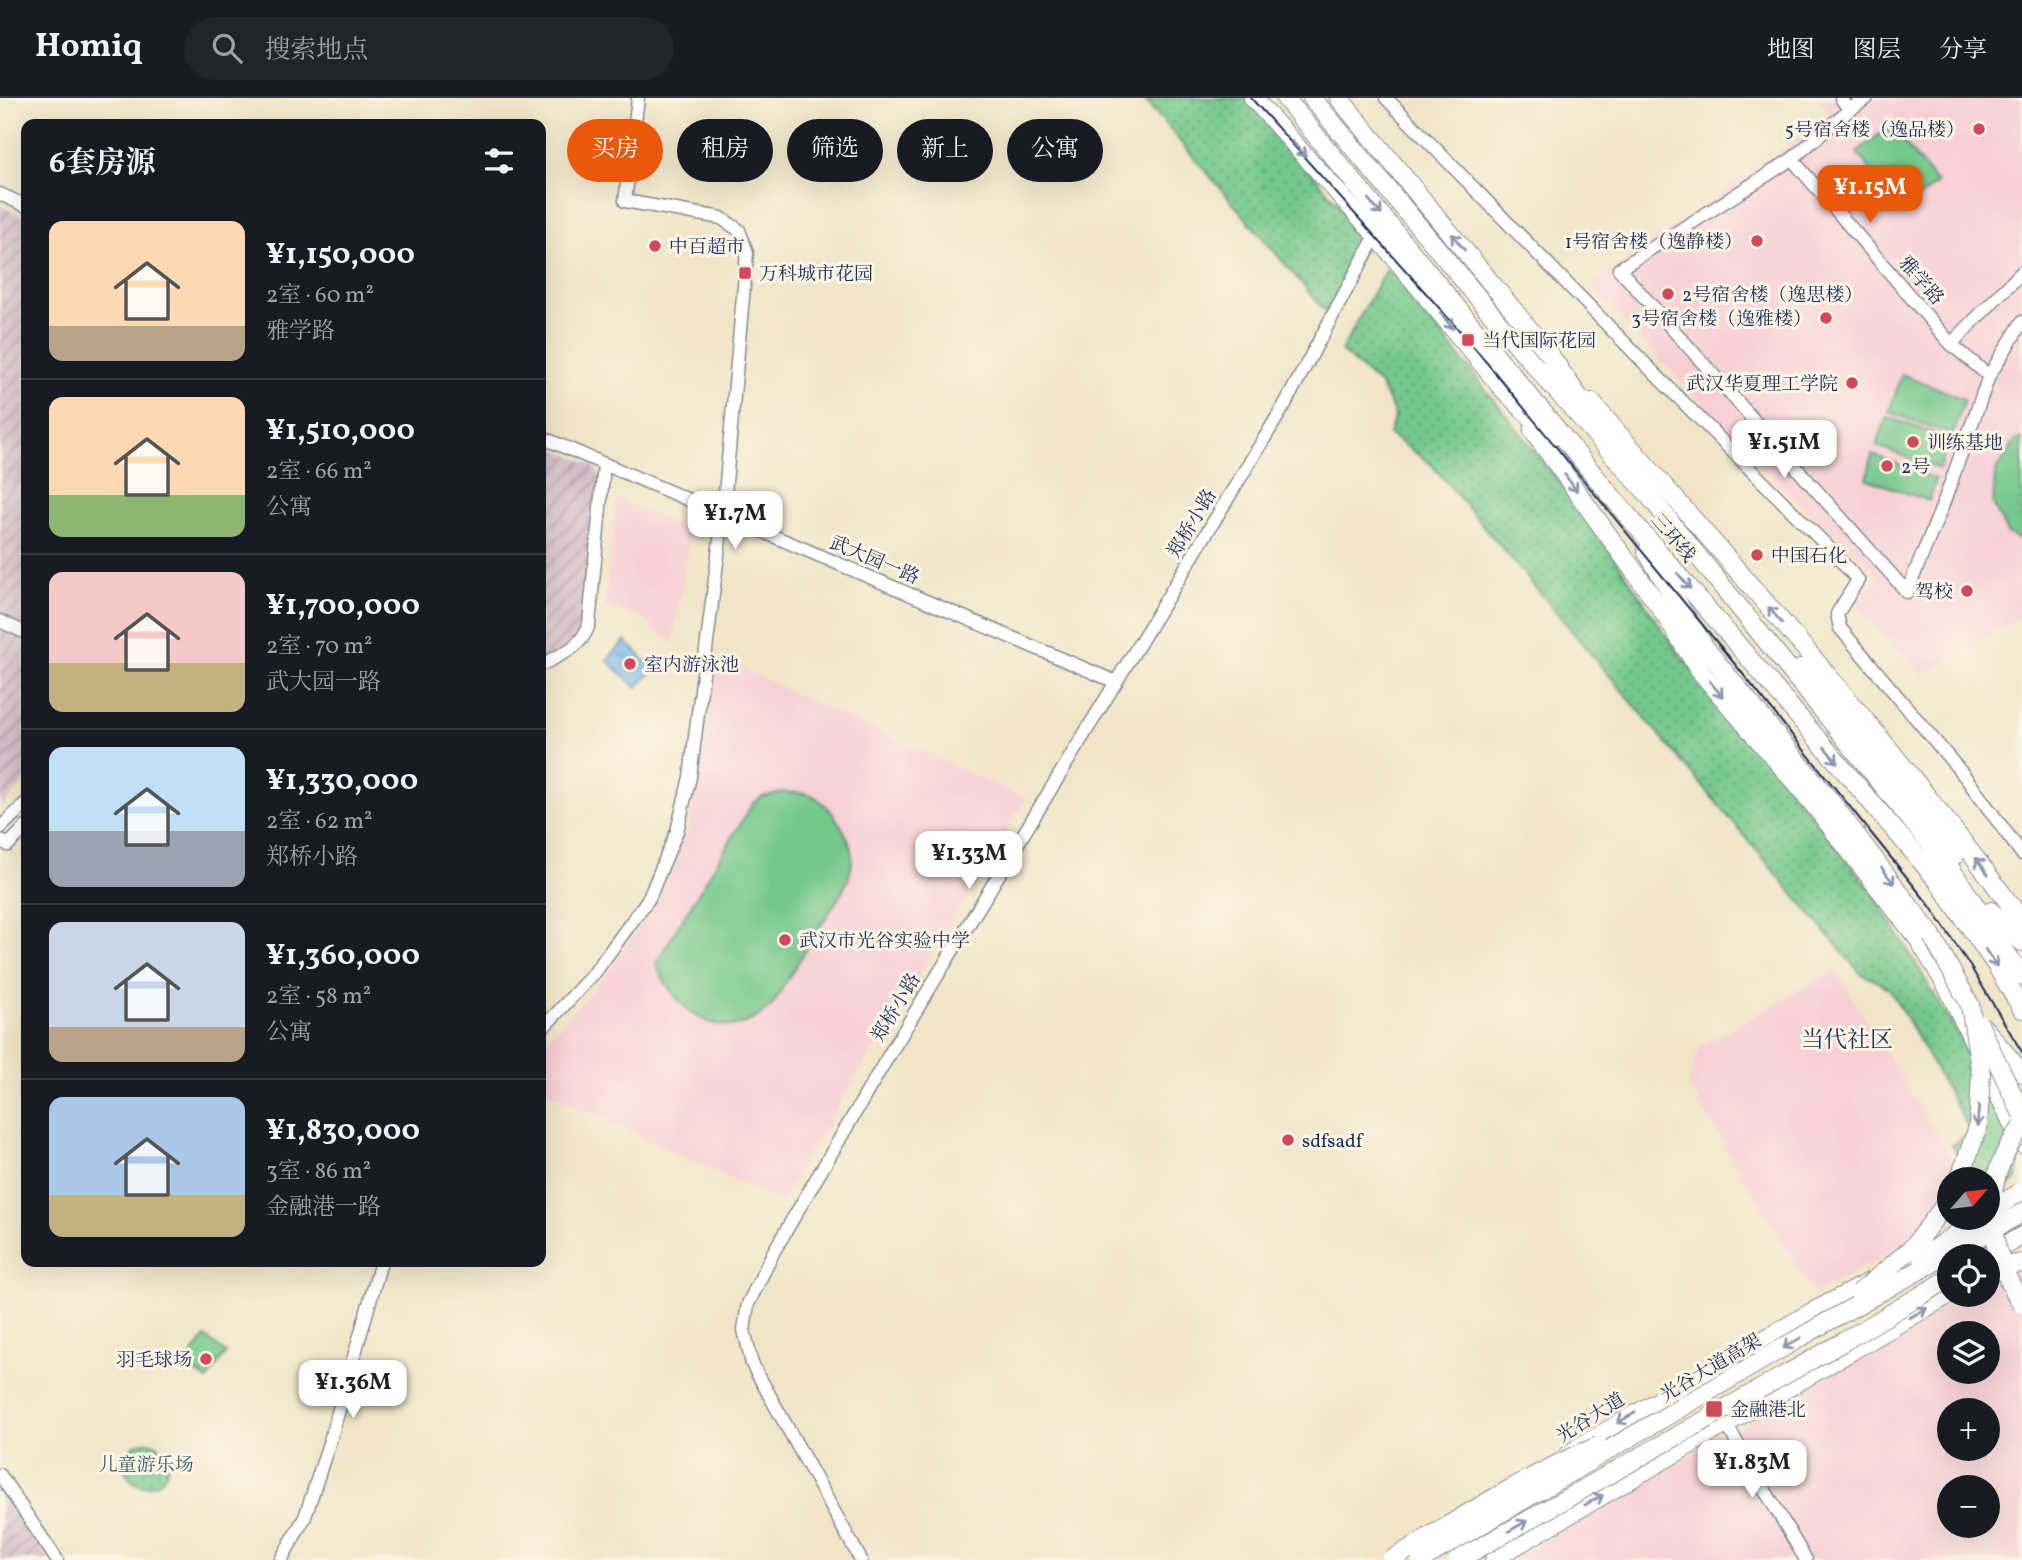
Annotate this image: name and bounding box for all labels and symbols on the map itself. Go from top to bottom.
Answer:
place label: 5号宿舍楼（逸品楼） [1785,118,1965,144]
marker: 5号宿舍楼（逸品楼） [1971,121,1987,137]
one-way arrow [1290,140,1307,157]
pin: ¥1.15M [1813,166,1927,225]
one-way arrow [1367,198,1383,216]
place label: 1号宿舍楼（逸静楼） [1565,230,1743,256]
marker: 1号宿舍楼（逸静楼） [1749,233,1765,249]
one-way arrow [1450,234,1465,252]
place label: 中百超市 [669,235,745,261]
marker: 中百超市 [647,238,663,254]
street label: 雅学路 [1892,251,1949,311]
place label: 万科城市花园 [759,262,873,288]
marker: 万科城市花园 [737,265,753,281]
place label: 2号宿舍楼（逸思楼） [1682,283,1863,309]
marker: 2号宿舍楼（逸思楼） [1660,286,1676,302]
place label: 3号宿舍楼（逸雅楼） [1631,307,1812,333]
marker: 3号宿舍楼（逸雅楼） [1818,310,1834,326]
one-way arrow [1439,311,1455,329]
place label: 当代国际花园 [1482,329,1596,355]
marker: 当代国际花园 [1460,332,1476,348]
place label: 武汉华夏理工学院 [1686,372,1838,398]
marker: 武汉华夏理工学院 [1844,375,1860,391]
pin: ¥1.51M [1727,420,1841,480]
place label: 训练基地 [1927,431,2003,457]
marker: 训练基地 [1905,434,1921,450]
place label: 2号 [1901,455,1930,481]
marker: 2号 [1879,458,1895,474]
one-way arrow [1564,473,1579,492]
street label: 郑桥小路 [1162,485,1223,563]
pin: ¥1.7M [686,491,784,551]
street label: 三环线 [1644,508,1701,568]
street label: 武大园一路 [825,530,923,591]
place label: 中国石化 [1771,544,1847,570]
marker: 中国石化 [1749,547,1765,563]
one-way arrow [1676,572,1692,590]
place label: 驾校 [1915,580,1953,606]
marker: 驾校 [1959,583,1975,599]
one-way arrow [1767,607,1783,625]
place label: 室内游泳池 [644,653,739,679]
marker: 室内游泳池 [622,656,638,672]
one-way arrow [1708,680,1724,698]
one-way arrow [1823,746,1839,764]
pin: ¥1.33M [912,832,1026,891]
one-way arrow [1975,857,1989,876]
one-way arrow [1880,866,1895,884]
place label: 武汉市光谷实验中学 [799,929,970,955]
marker: 武汉市光谷实验中学 [777,932,793,948]
one-way arrow [1984,948,1998,967]
street label: 郑桥小路 [866,969,927,1047]
district label: 当代社区 [1801,1025,1893,1057]
one-way arrow [1971,1104,1984,1127]
place label: sdfsadf [1302,1129,1364,1155]
marker: sdfsadf [1280,1132,1296,1148]
north arrow [1937,1167,2000,1230]
one-way arrow [1907,1306,1928,1319]
street label: 光谷大道高架 [1655,1328,1767,1409]
one-way arrow [1782,1337,1803,1350]
place label: 羽毛球场 [116,1348,192,1374]
marker: 羽毛球场 [198,1351,214,1367]
pin: ¥1.36M [296,1360,410,1420]
street label: 光谷大道 [1552,1388,1630,1450]
place label: 金融港北 [1730,1398,1806,1424]
marker: 金融港北 [1704,1399,1724,1419]
one-way arrow [1617,1412,1637,1426]
pin: ¥1.83M [1695,1440,1809,1500]
park label: 儿童游乐场 [98,1453,194,1479]
one-way arrow [1583,1493,1604,1507]
one-way arrow [1507,1519,1528,1532]

